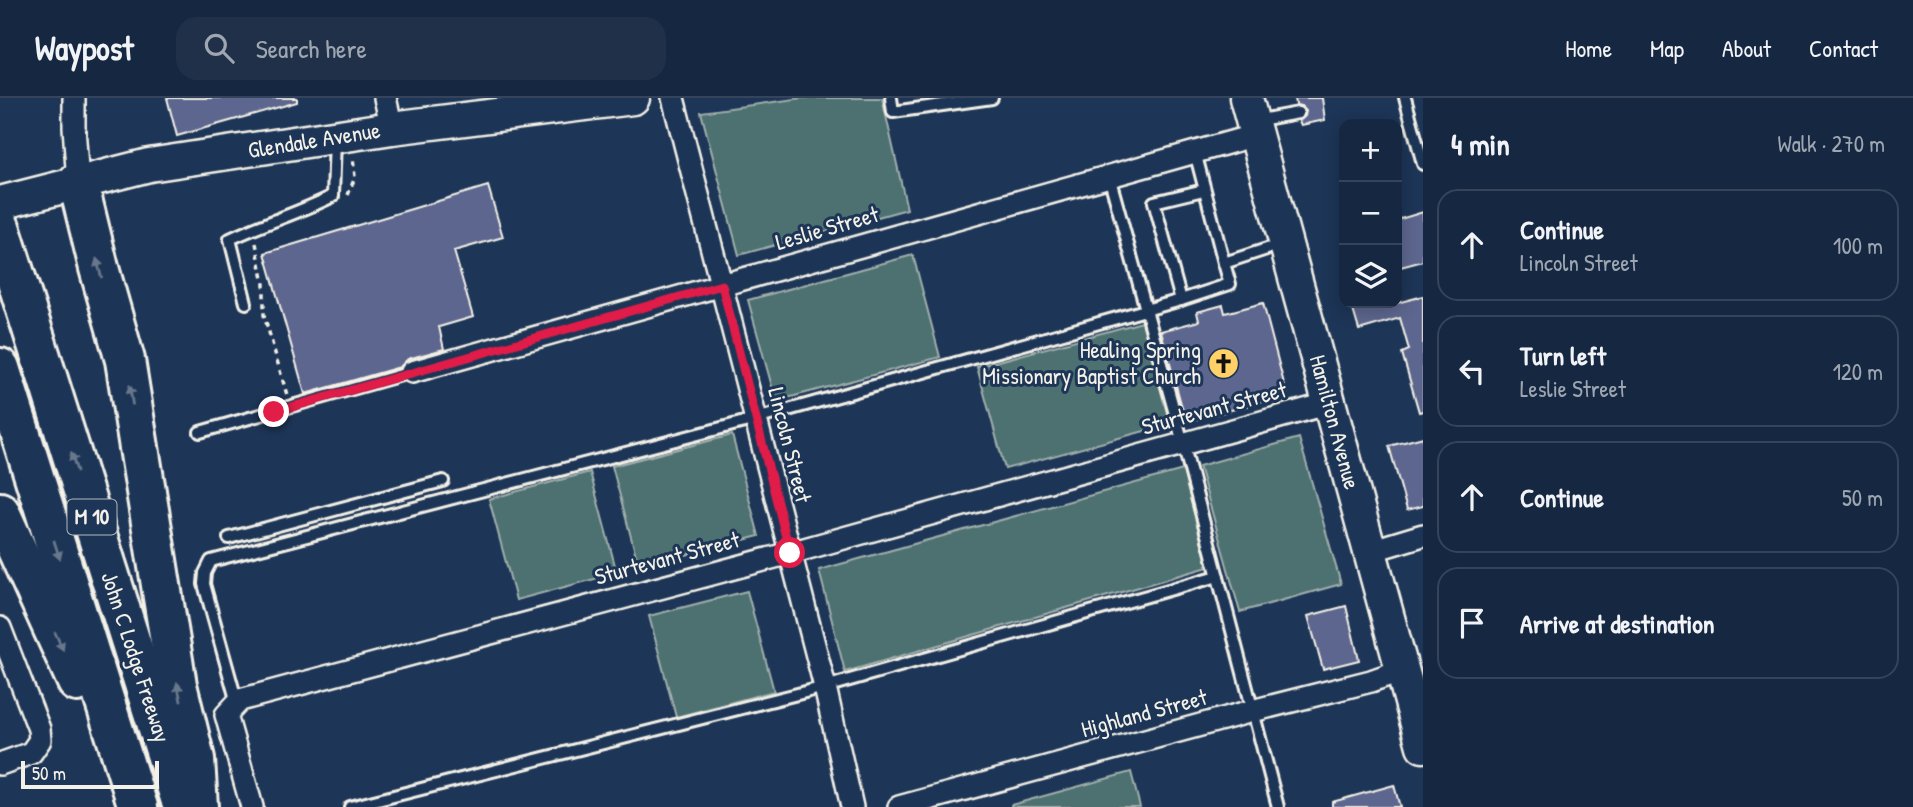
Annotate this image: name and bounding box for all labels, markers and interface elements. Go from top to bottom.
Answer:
search box [176,17,666,80]
text: Waypost [35,26,134,70]
icon: search [200,29,238,67]
text: Search here [256,31,367,66]
text: Home [1565,32,1612,64]
text: Map [1650,32,1684,64]
text: About [1722,32,1771,64]
text: Contact [1809,32,1878,64]
street label: Glendale Avenue [246,114,382,165]
map controls [1339,119,1402,308]
button: + [1339,119,1402,182]
text: 4 min [1451,124,1510,164]
text: Walk · 270 m [1778,128,1885,159]
button: − [1339,182,1402,245]
street label: Leslie Street [772,198,883,257]
text: Continue [1520,212,1604,247]
icon: ahead [1453,226,1491,264]
text: 100 m [1833,230,1883,261]
button: layers [1339,245,1402,308]
text: Lincoln Street [1520,247,1638,278]
one-way arrow [93,257,104,279]
place label: Healing Spring Missionary Baptist Church [982,334,1201,391]
text: Turn left [1520,338,1606,373]
church icon: Healing Spring Missionary Baptist Church [1207,346,1241,380]
street label: Hamilton Avenue [1303,351,1368,492]
icon: left [1453,352,1491,390]
text: 120 m [1833,356,1883,387]
street label: Sturtevant Street [1138,373,1291,442]
text: Leslie Street [1520,373,1626,404]
one-way arrow [125,384,136,406]
street label: Lincoln Street [761,384,820,507]
route end [258,396,289,427]
one-way arrow [68,451,79,472]
icon: ahead [1453,478,1491,516]
text: Continue [1520,480,1604,515]
text: 50 m [1842,482,1883,513]
road number: M 10 [68,500,116,534]
street label: Sturtevant Street [591,523,744,592]
route start [774,537,805,568]
one-way arrow [53,540,63,561]
street label: John C Lodge Freeway [94,568,179,746]
icon: arrive [1453,604,1491,642]
text: Arrive at destination [1520,606,1715,641]
one-way arrow [53,631,64,651]
one-way arrow [174,681,185,703]
street label: Highland Street [1077,681,1211,744]
scale bar [21,758,159,790]
text: 50 m [32,760,66,786]

